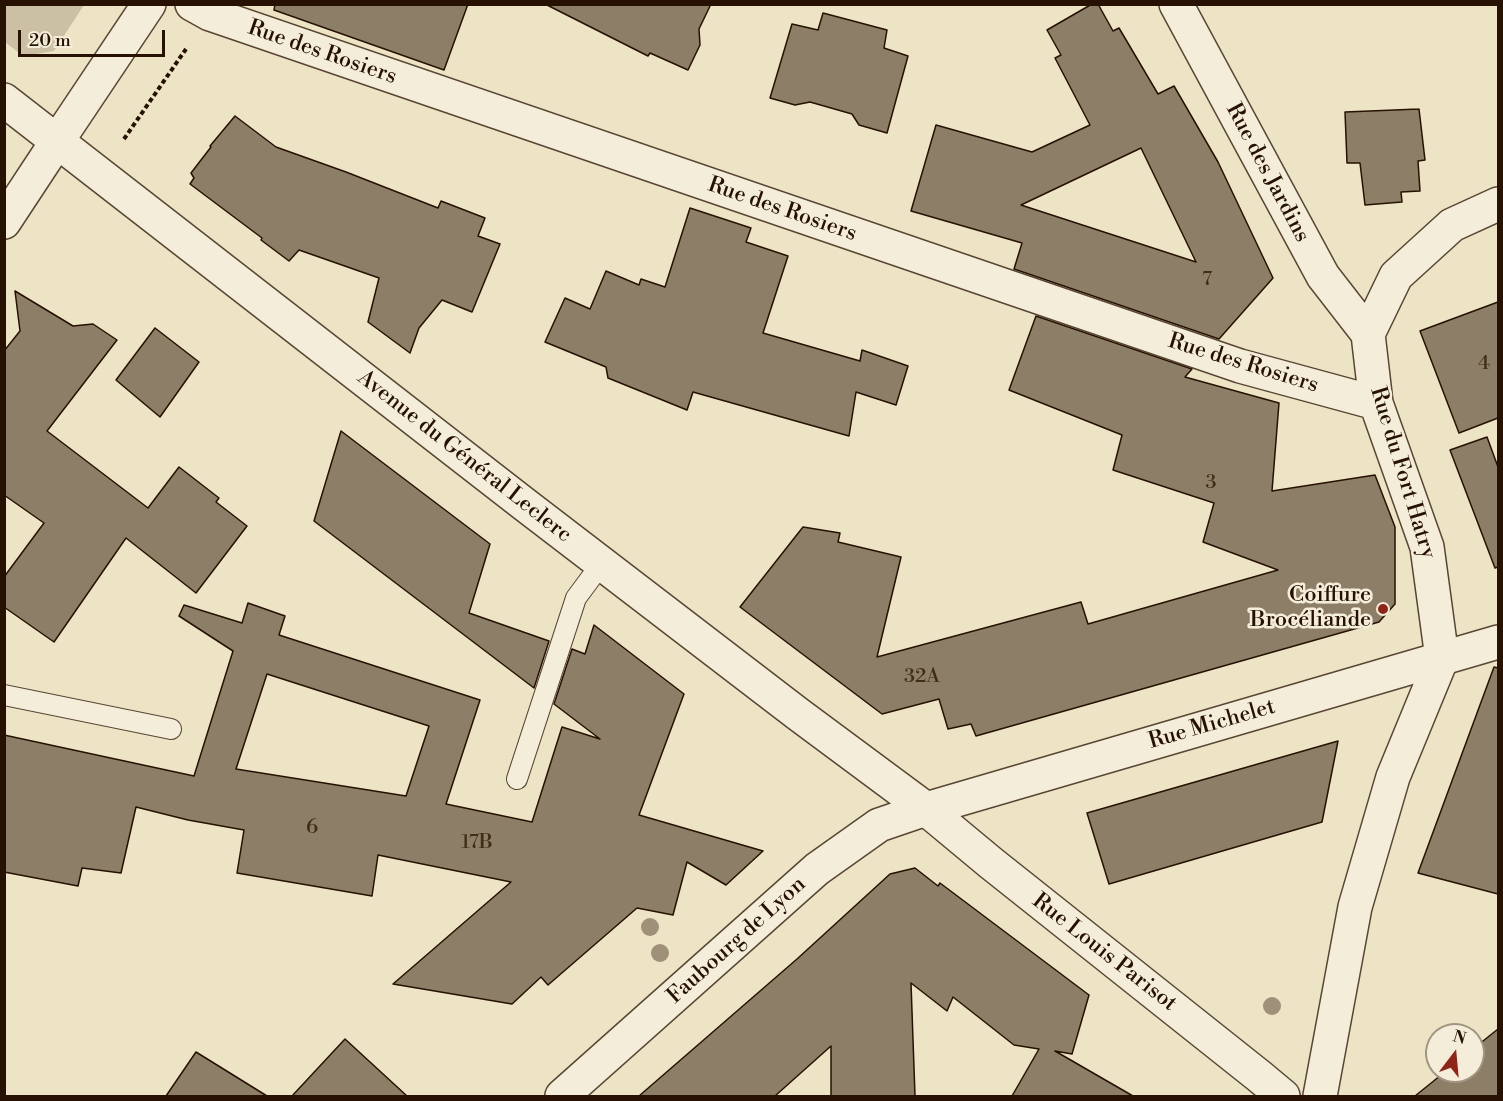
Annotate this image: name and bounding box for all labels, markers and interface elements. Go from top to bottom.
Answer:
street label: Rue des Rosiers [244,15,400,91]
scale bar [21,18,168,56]
text: 20 m [29,29,71,52]
street label: Rue des Jardins [1219,99,1315,247]
street label: Rue des Rosiers [704,172,860,248]
house number: 7 [1202,268,1212,292]
street label: Rue des Rosiers [1165,329,1321,399]
house number: 4 [1478,352,1490,376]
street label: Avenue du Général Leclerc [352,365,576,549]
street label: Rue du Fort Hatry [1363,384,1441,562]
house number: 3 [1205,471,1217,495]
place label: Coiffure Brocéliande [1250,583,1371,634]
marker: Coiffure Brocéliande [1376,602,1390,616]
house number: 32A [904,665,940,689]
street label: Rue Michelet [1146,694,1278,756]
house number: 6 [306,816,318,840]
house number: 17B [461,831,493,855]
street label: Faubourg de Lyon [662,872,812,1010]
street label: Rue Louis Parisot [1026,888,1182,1018]
north arrow [1425,1023,1485,1083]
text: N [1451,1026,1468,1049]

